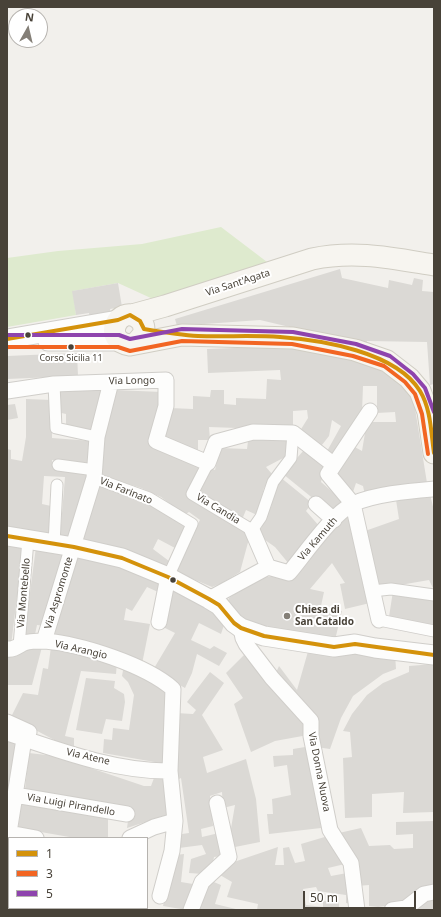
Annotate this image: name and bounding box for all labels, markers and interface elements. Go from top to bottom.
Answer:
north arrow [8,8,48,48]
text: N [24,9,35,25]
street label: Via Sant'Agata [204,267,272,299]
unlabelled marker [23,330,33,340]
marker: Corso Sicilia 11 [66,342,76,352]
place label: Corso Sicilia 11 [39,353,103,363]
street label: Via Longo [109,375,155,387]
street label: Via Farinato [98,475,154,507]
street label: Via Candia [194,491,242,527]
street label: Via Kamuth [296,515,340,563]
street label: Via Aspromonte [42,555,76,631]
street label: Via Montebello [15,557,33,629]
unlabelled marker [168,575,178,585]
place label: Chiesa di San Cataldo [295,604,354,628]
marker: Chiesa di San Cataldo [282,611,292,621]
street label: Via Arangio [53,638,109,662]
street label: Via Donna Nuova [305,731,333,813]
street label: Via Atene [65,746,111,768]
street label: Via Luigi Pirandello [26,791,116,819]
legend [8,837,148,909]
text: 1 [46,845,53,862]
text: 3 [46,865,53,882]
scale bar [305,883,418,909]
text: 5 [46,885,53,902]
text: 50 m [310,889,338,906]

